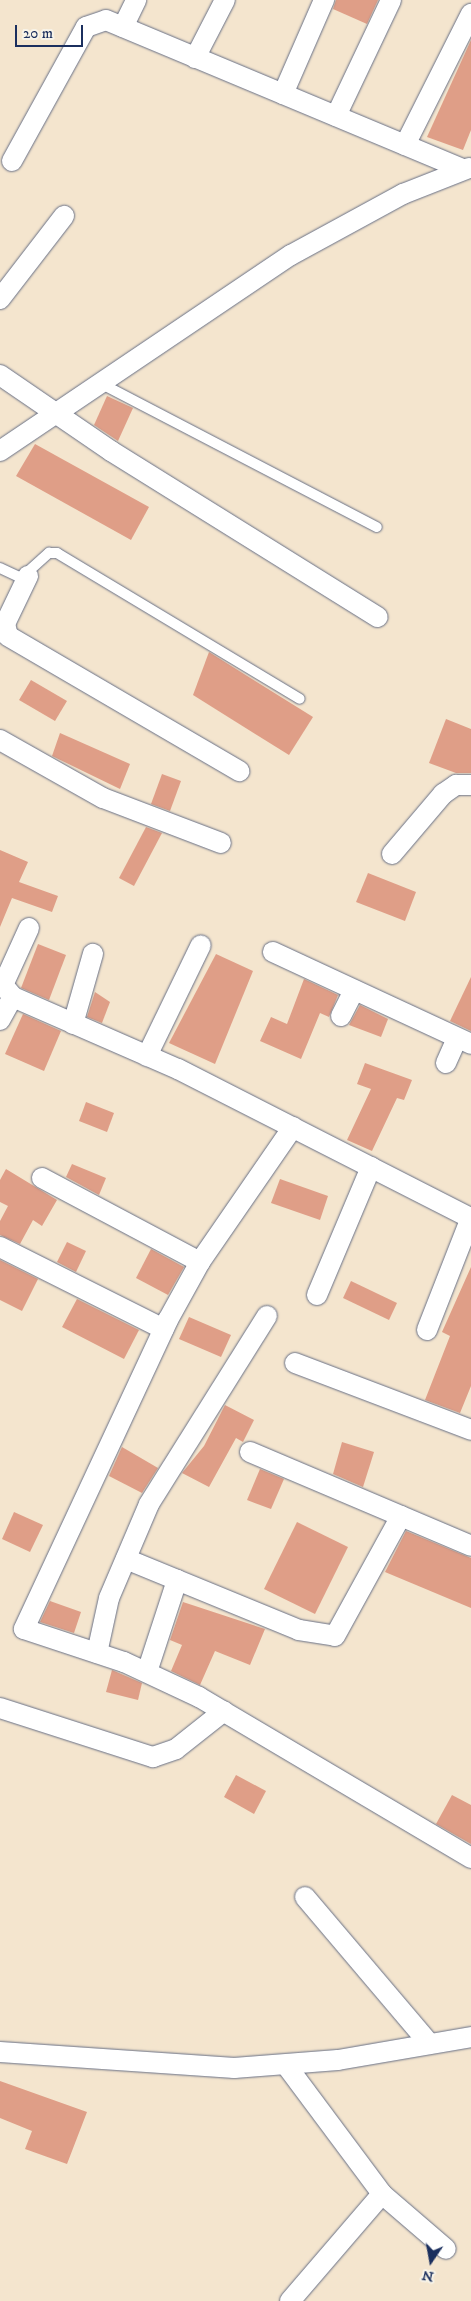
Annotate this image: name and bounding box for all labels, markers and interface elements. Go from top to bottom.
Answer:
scale bar [18,15,85,47]
text: 20 m [23,24,53,43]
north arrow [406,2236,456,2286]
text: N [420,2266,435,2286]

